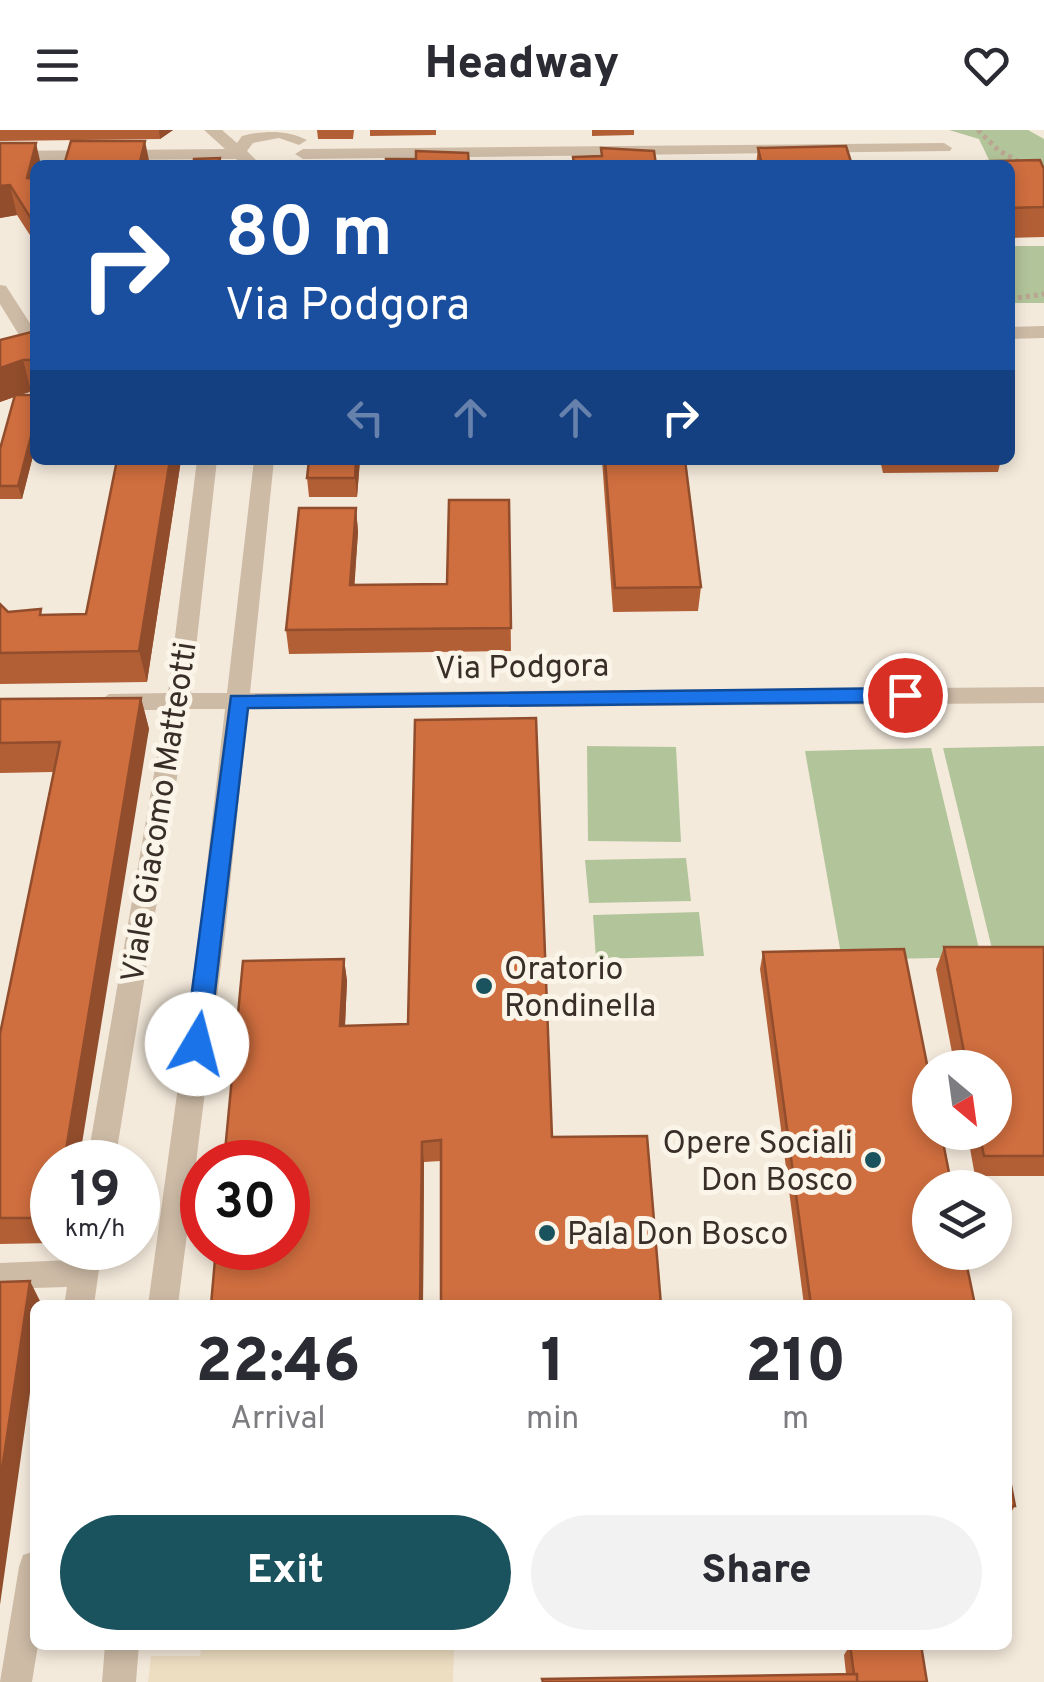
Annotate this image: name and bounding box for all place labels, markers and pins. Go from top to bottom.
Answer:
pin [863,653,948,738]
place label: Oratorio Rondinella [504,951,656,1028]
marker: Oratorio Rondinella [473,975,495,997]
place label: Opere Sociali Don Bosco [663,1125,853,1202]
marker: Opere Sociali Don Bosco [862,1149,884,1171]
place label: Pala Don Bosco [567,1216,788,1256]
marker: Pala Don Bosco [536,1222,558,1244]

